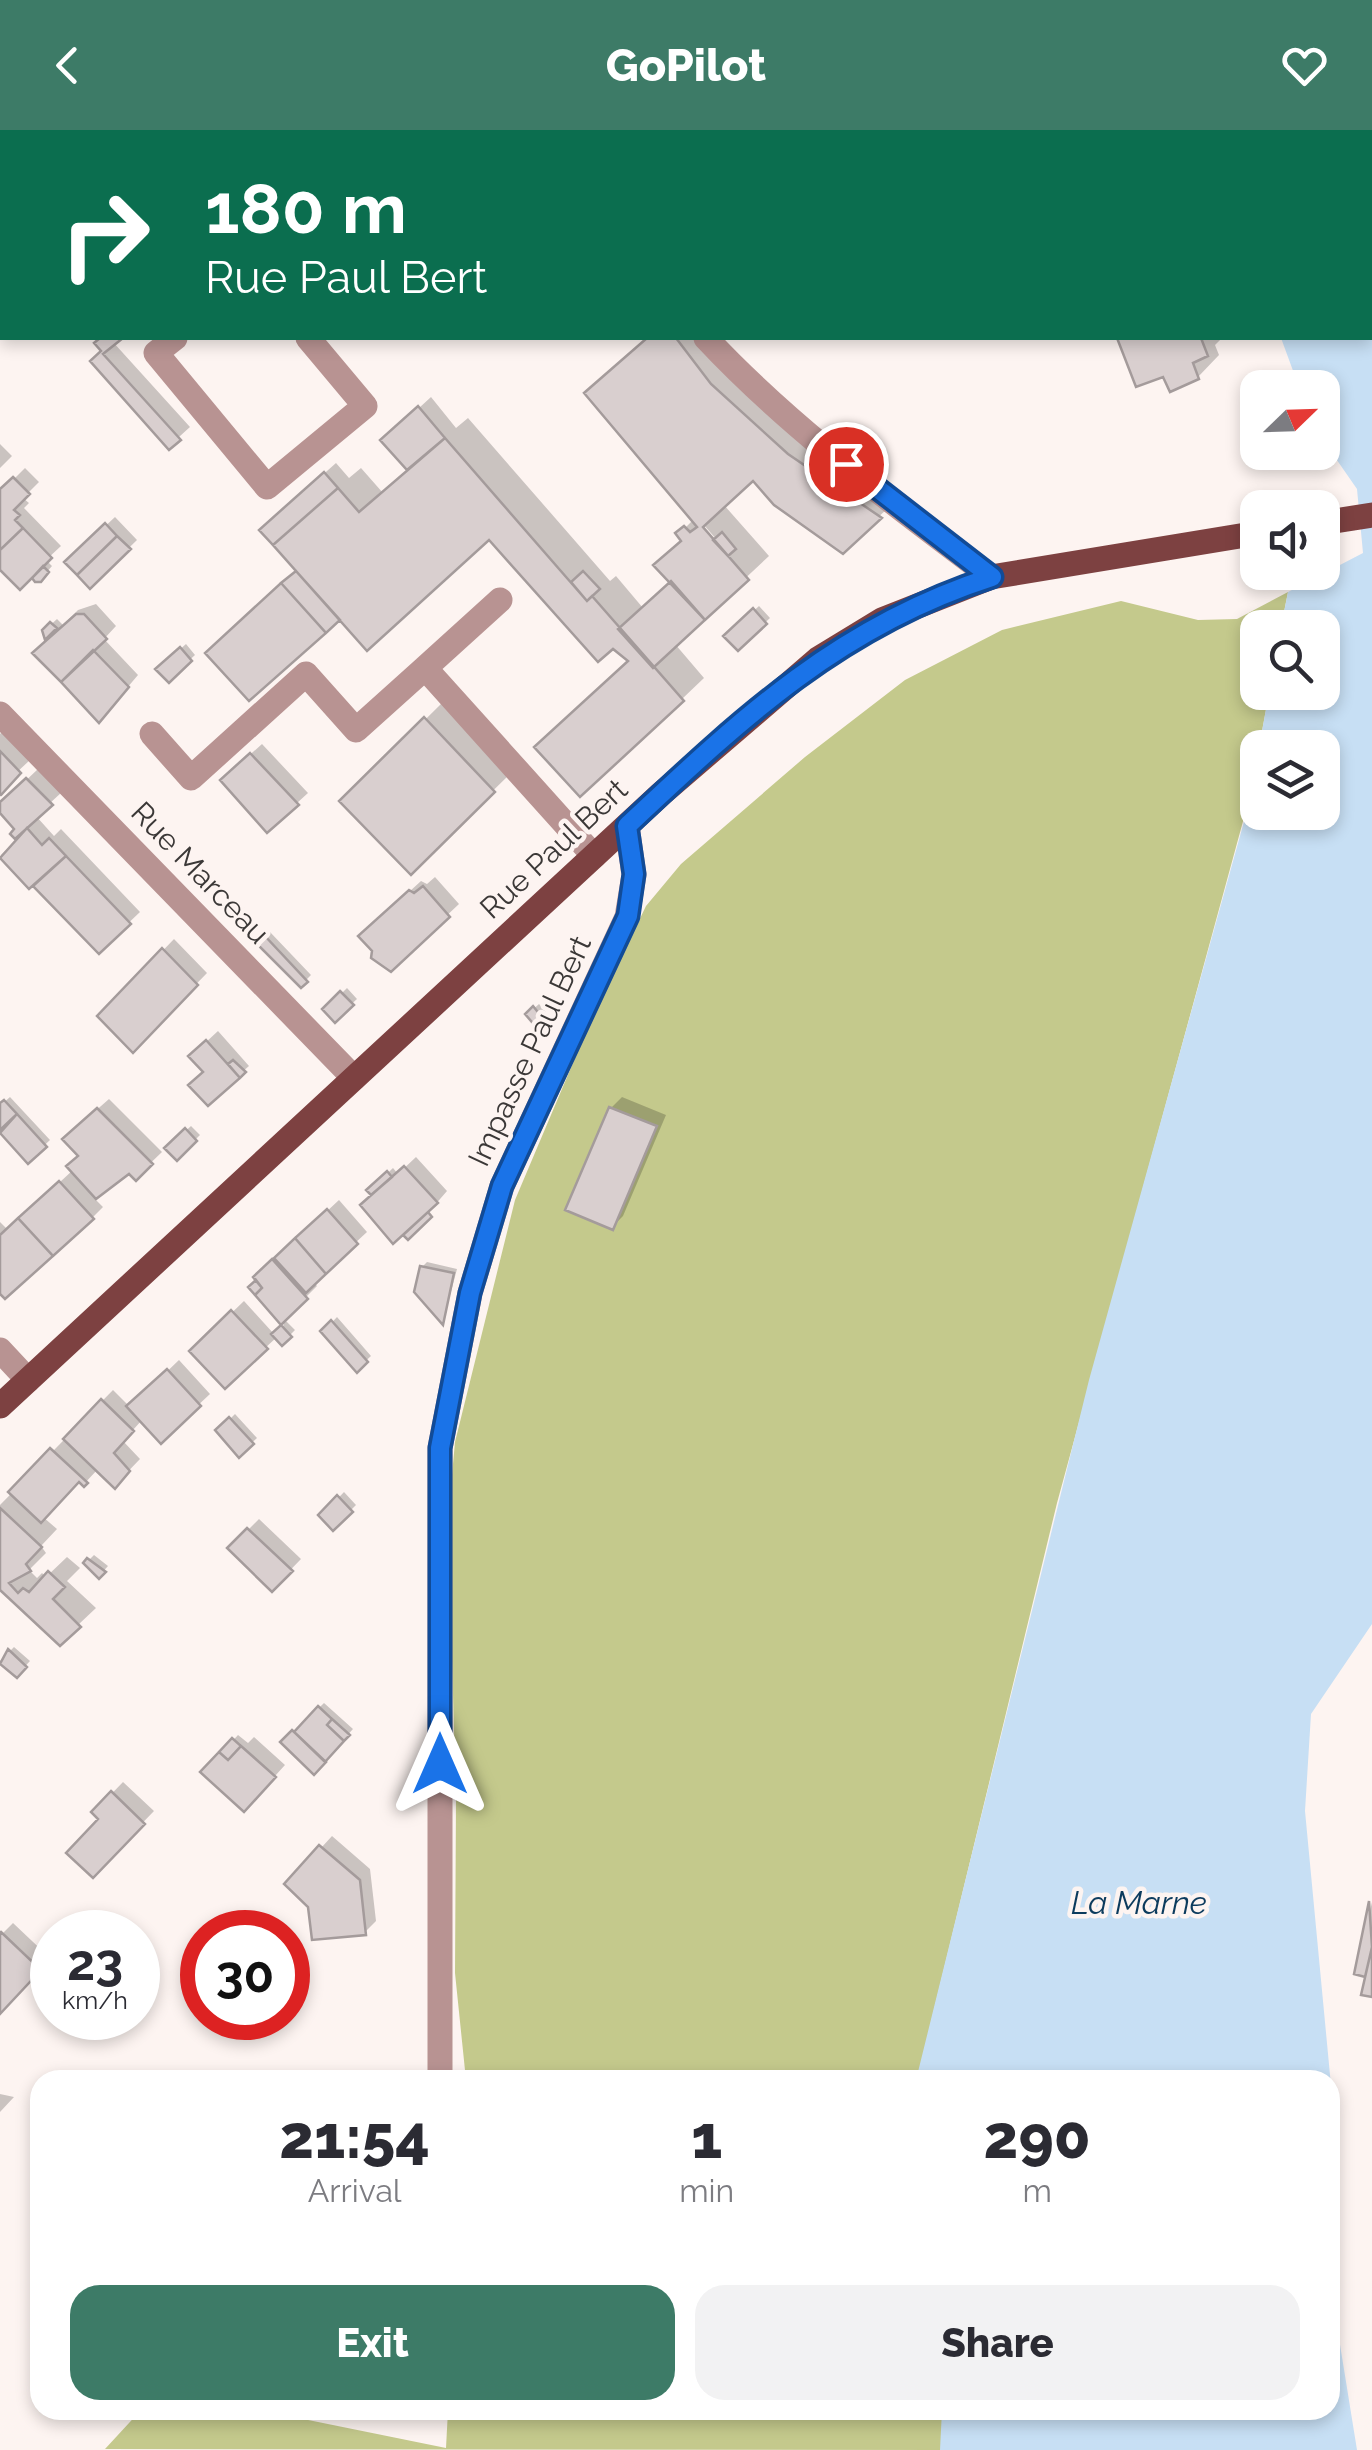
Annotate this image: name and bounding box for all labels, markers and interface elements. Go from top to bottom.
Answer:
icon: back [40,38,95,93]
icon: heart [1277,38,1332,93]
text: GoPilot [606,39,766,92]
text: 180 m [205,167,407,249]
icon: right [40,170,170,300]
text: Rue Paul Bert [205,251,487,304]
north arrow [1240,370,1340,470]
map controls [1240,370,1340,830]
pin [804,422,889,507]
icon: arrive [819,437,874,492]
button: sound [1240,490,1340,590]
button: search [1240,610,1340,710]
button: layers [1240,730,1340,830]
street label: Rue Paul Bert [473,772,634,926]
street label: Rue Marceau [124,795,277,951]
street label: Impasse Paul Bert [461,930,598,1171]
position arrow [388,1712,492,1816]
water label: La Marne [1071,1884,1207,1921]
speed limit sign: 30 [180,1910,310,2040]
text: 23 [67,1933,123,1992]
text: km/h [62,1985,128,2015]
text: 21:54 [279,2102,430,2172]
text: 1 [691,2102,722,2172]
text: 290 [984,2102,1091,2172]
text: Arrival [308,2172,402,2209]
text: min [679,2172,734,2209]
text: m [1022,2172,1052,2209]
button: Exit [70,2285,675,2400]
button: Share [695,2285,1300,2400]

